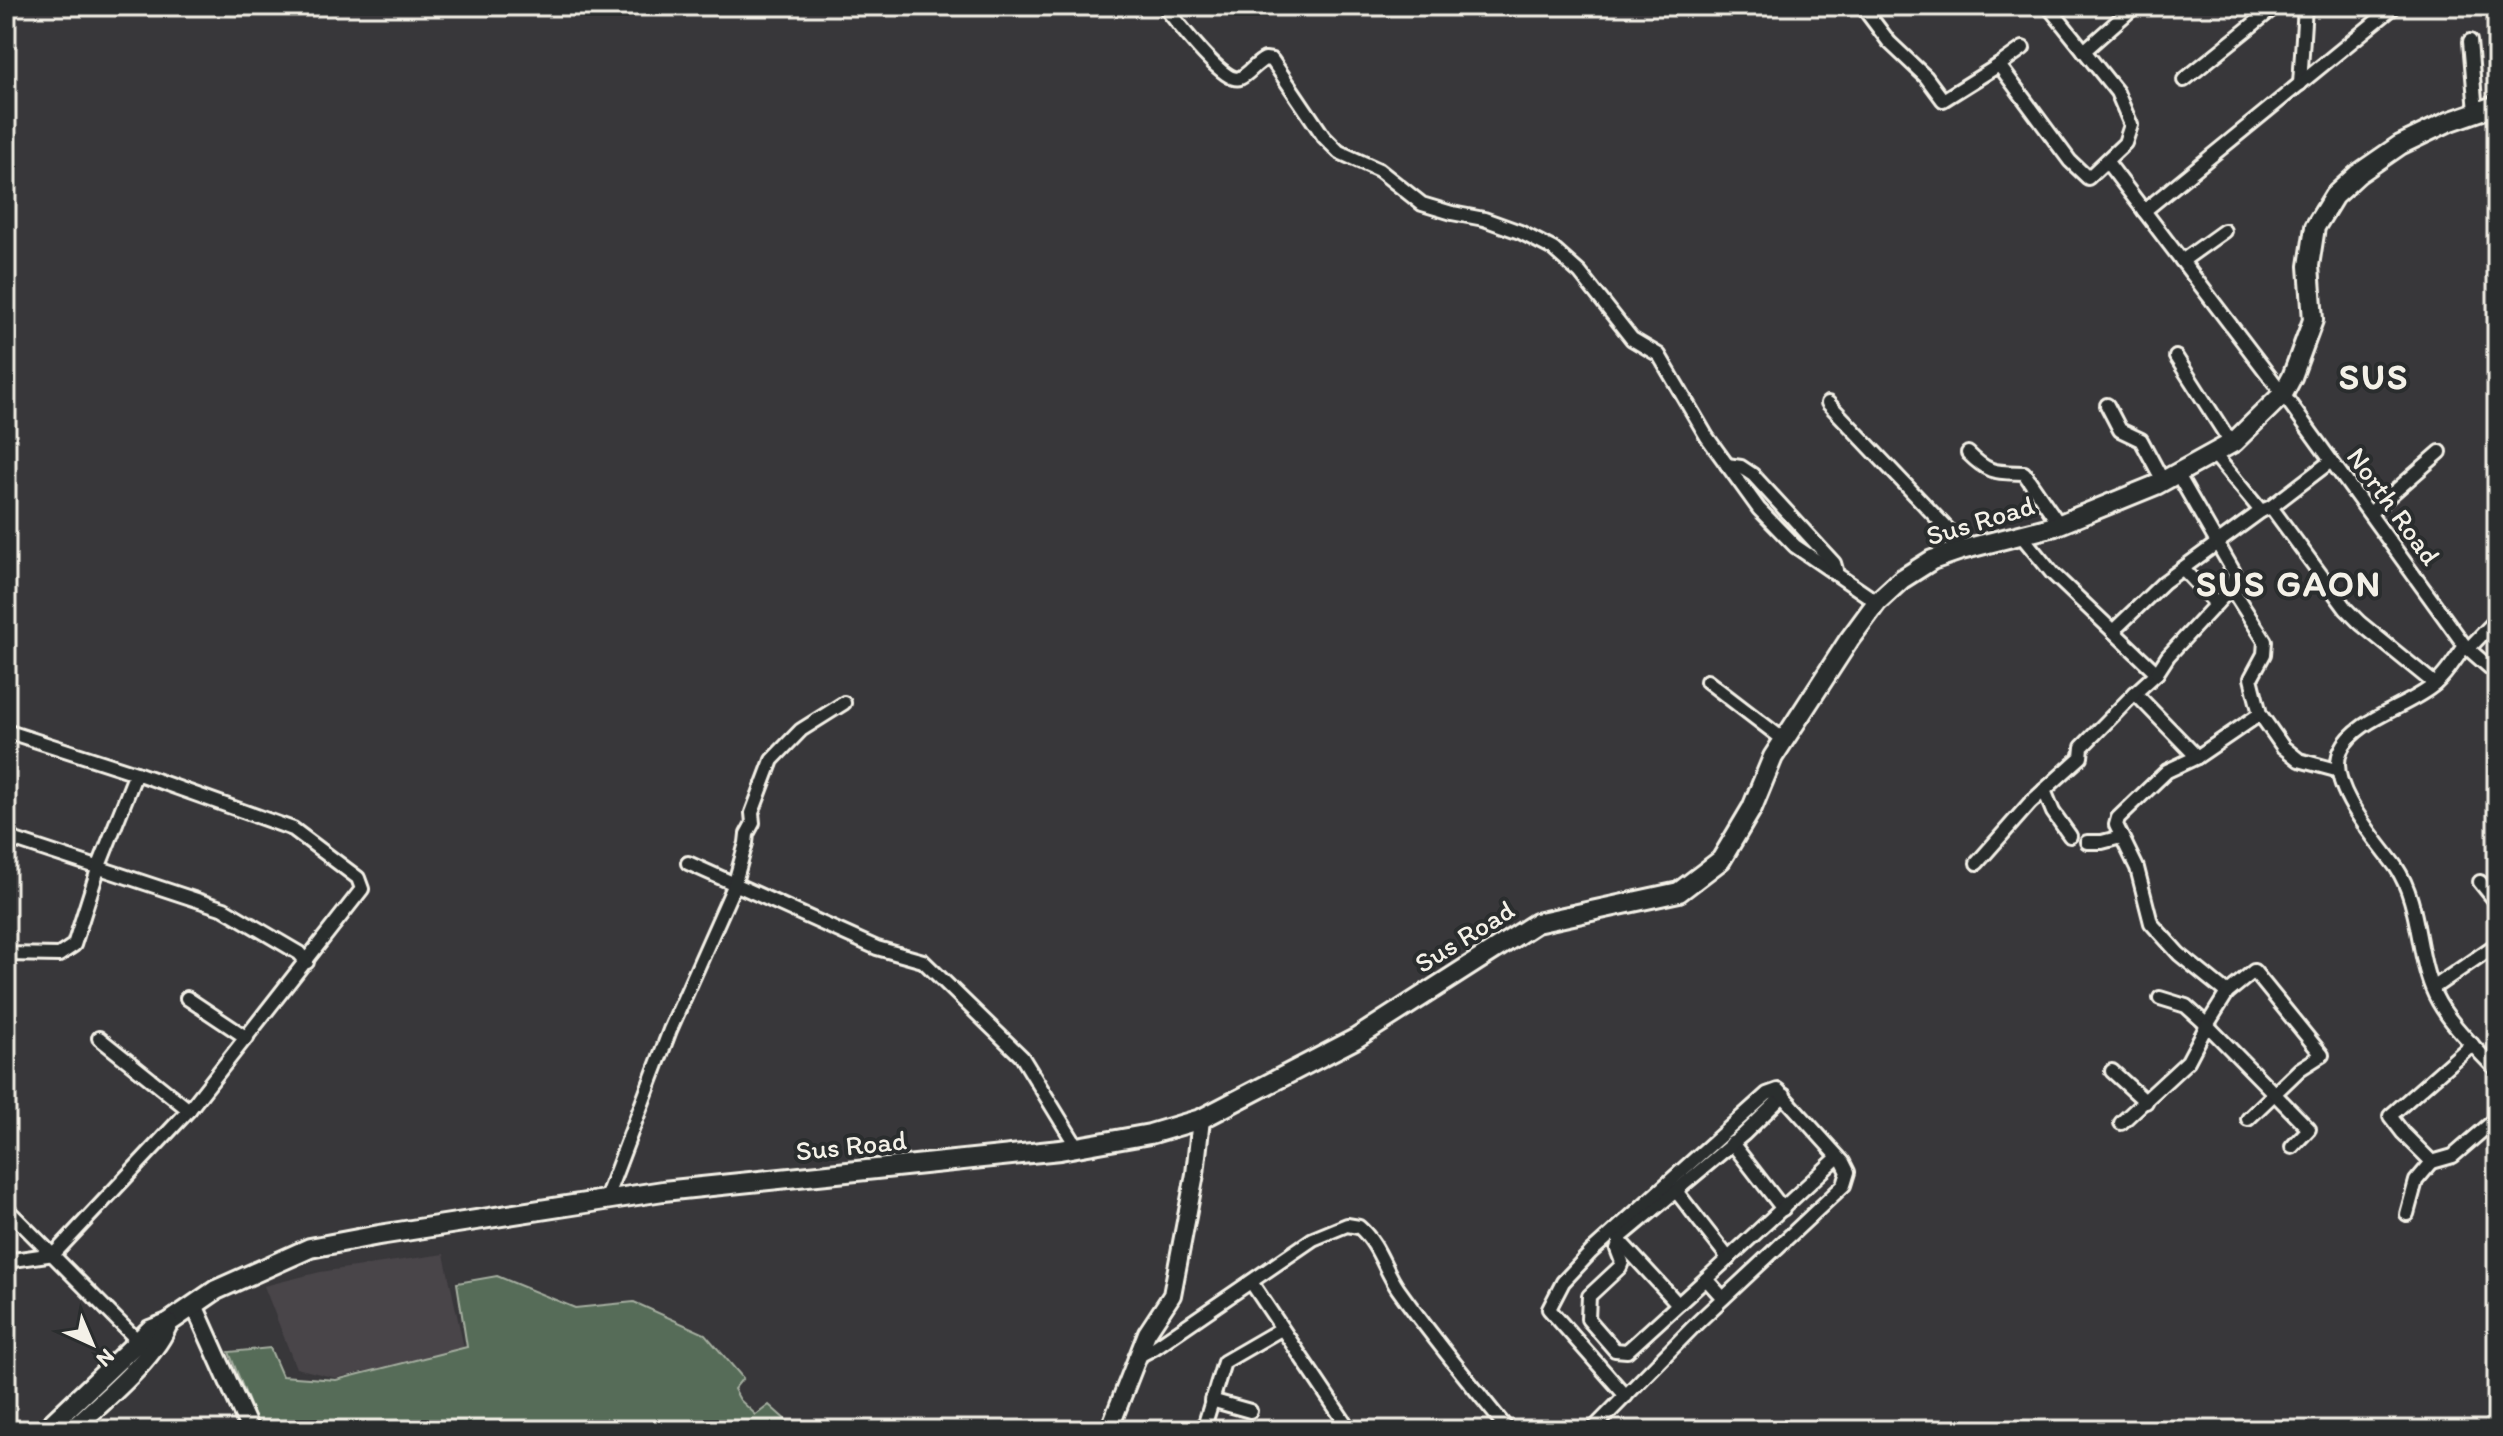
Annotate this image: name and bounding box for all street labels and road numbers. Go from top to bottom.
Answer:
street label: North Road [2340,440,2449,572]
street label: Sus Road [1922,487,2038,552]
street label: Sus Road [1408,892,1520,980]
street label: Sus Road [794,1122,908,1168]

